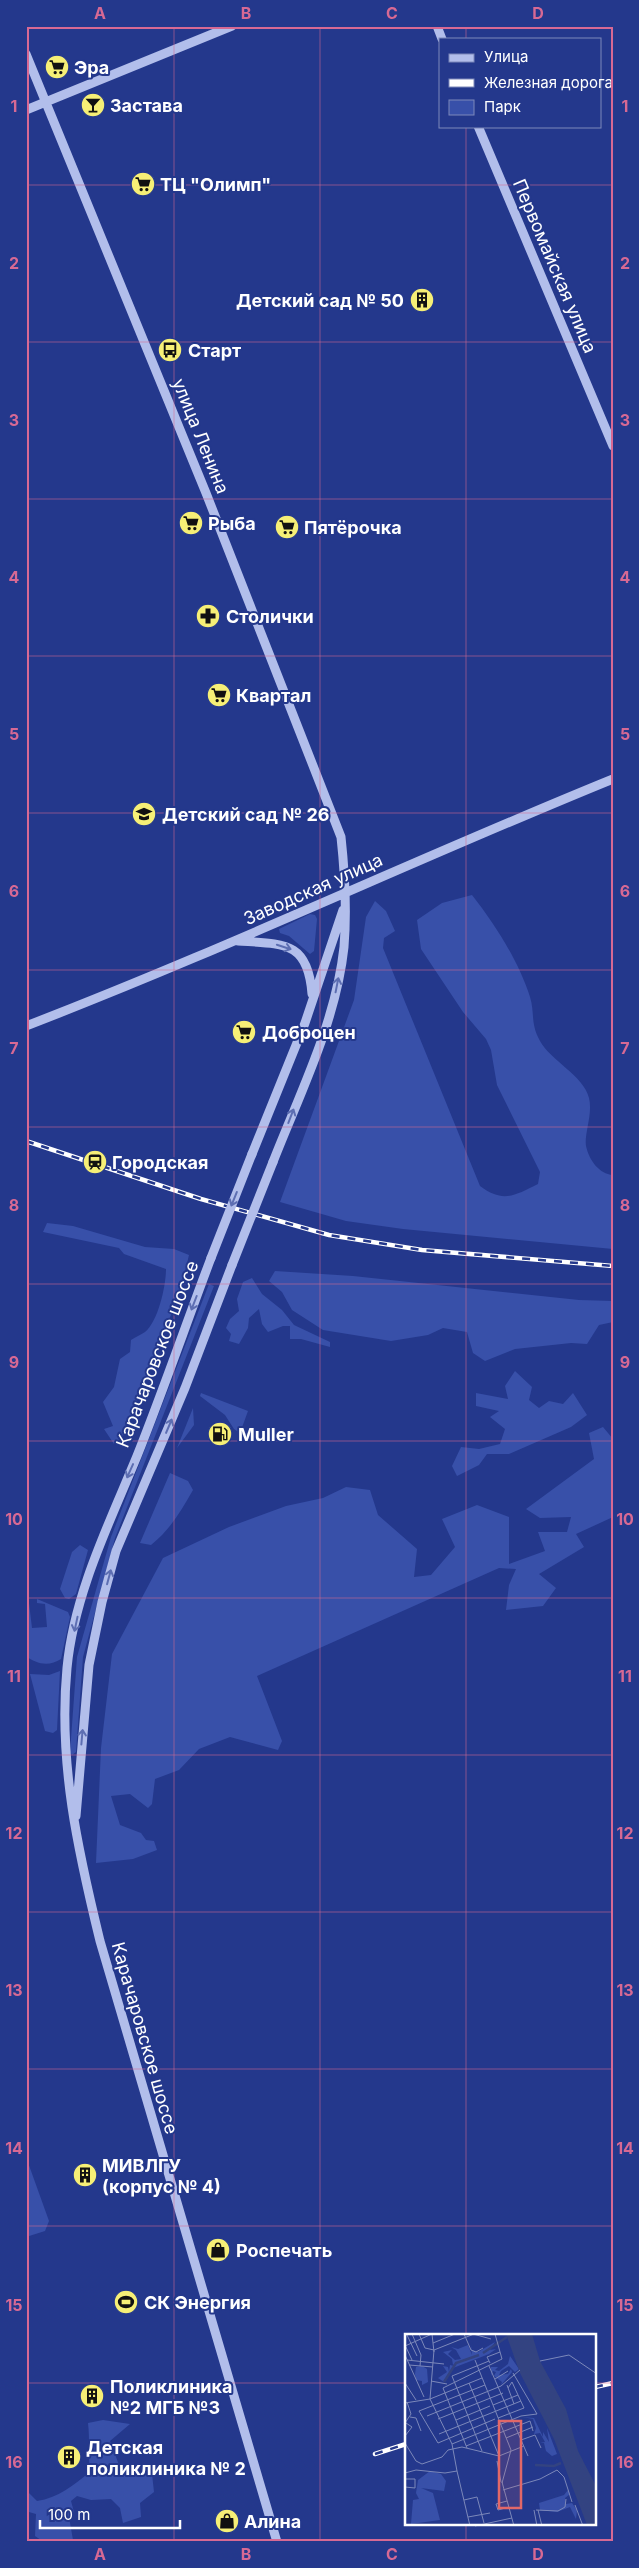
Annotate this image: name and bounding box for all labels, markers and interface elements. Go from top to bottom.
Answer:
text: A [94,3,106,23]
text: B [241,3,251,23]
text: C [386,3,398,23]
text: D [532,3,544,23]
legend [439,38,602,128]
text: Улица [484,47,528,66]
supermarket icon: Эра [44,54,70,80]
place label: Эра [74,57,109,78]
text: Железная дорога [484,73,613,92]
bar icon: Застава [80,92,106,118]
place label: Застава [110,95,183,116]
text: 1 [11,96,17,116]
text: 1 [622,96,628,116]
text: Парк [484,97,521,116]
supermarket icon: ТЦ "Олимп" [130,171,156,197]
place label: ТЦ "Олимп" [160,174,271,195]
street label: Первомайская улица [509,176,601,356]
text: 2 [9,253,19,273]
text: 2 [620,253,630,273]
building icon: Детский сад № 50 [409,287,435,313]
place label: Детский сад № 50 [236,290,404,311]
bus stop icon: Старт [157,337,183,363]
place label: Старт [188,340,241,361]
street label: улица Ленина [168,375,234,497]
text: 3 [9,410,19,430]
text: 3 [620,410,630,430]
supermarket icon: Рыба [178,510,204,536]
place label: Рыба [208,513,256,534]
supermarket icon: Пятёрочка [274,514,300,540]
place label: Пятёрочка [304,517,402,538]
text: 4 [9,567,20,587]
text: 4 [620,567,631,587]
pharmacy icon: Столички [195,603,221,629]
place label: Столички [226,606,314,627]
supermarket icon: Квартал [206,682,232,708]
place label: Квартал [236,685,311,706]
text: 5 [9,724,19,744]
text: 5 [620,724,630,744]
school or university icon: Детский сад № 26 [131,801,157,827]
place label: Детский сад № 26 [162,804,329,825]
street label: Заводская улица [240,849,386,929]
text: 6 [9,881,19,901]
text: 6 [620,881,630,901]
one-way arrow [275,943,291,952]
one-way arrow [333,977,342,993]
supermarket icon: Доброцен [231,1019,257,1045]
place label: Доброцен [262,1022,356,1043]
text: 7 [9,1038,19,1058]
text: 7 [620,1038,630,1058]
one-way arrow [287,1109,296,1124]
station icon: Городская [82,1149,108,1175]
place label: Городская [112,1152,208,1173]
one-way arrow [229,1191,238,1206]
text: 8 [9,1195,19,1215]
text: 8 [620,1195,630,1215]
street label: Карачаровское шоссе [112,1258,202,1450]
one-way arrow [189,1295,198,1310]
text: 9 [9,1352,19,1372]
text: 9 [620,1352,630,1372]
one-way arrow [165,1419,174,1434]
fuel station icon: Muller [207,1421,233,1447]
place label: Muller [238,1424,294,1445]
one-way arrow [124,1463,134,1478]
text: 10 [5,1509,23,1529]
text: 10 [616,1509,634,1529]
one-way arrow [105,1569,114,1585]
one-way arrow [71,1616,80,1632]
text: 11 [7,1666,21,1686]
text: 11 [618,1666,632,1686]
one-way arrow [78,1729,87,1745]
text: 12 [6,1823,22,1843]
text: 12 [617,1823,633,1843]
street label: Карачаровское шоссе [108,1940,182,2136]
text: 13 [5,1980,23,2000]
text: 13 [616,1980,634,2000]
text: 14 [5,2138,23,2158]
text: 14 [616,2138,634,2158]
place label: МИВЛГУ (корпус № 4) [102,2155,221,2197]
building icon: МИВЛГУ (корпус № 4) [72,2162,98,2188]
shop icon: Роспечать [205,2237,231,2263]
place label: Роспечать [236,2240,332,2261]
sports icon: СК Энергия [113,2289,139,2315]
place label: СК Энергия [144,2292,251,2313]
text: 15 [5,2295,23,2315]
text: 15 [616,2295,634,2315]
inset map [405,2334,596,2526]
place label: Поликлиника №2 МГБ №3 [110,2376,233,2418]
building icon: Поликлиника №2 МГБ №3 [79,2383,105,2409]
place label: Детская поликлиника № 2 [86,2437,246,2479]
building icon: Детская поликлиника № 2 [56,2444,82,2470]
text: 16 [5,2452,23,2472]
text: 16 [616,2452,634,2472]
scale bar [40,2498,180,2530]
text: 100 m [48,2505,90,2524]
shop icon: Алина [214,2508,240,2534]
place label: Алина [244,2511,301,2532]
text: A [94,2544,106,2564]
text: B [241,2544,251,2564]
text: C [386,2544,398,2564]
text: D [532,2544,544,2564]

